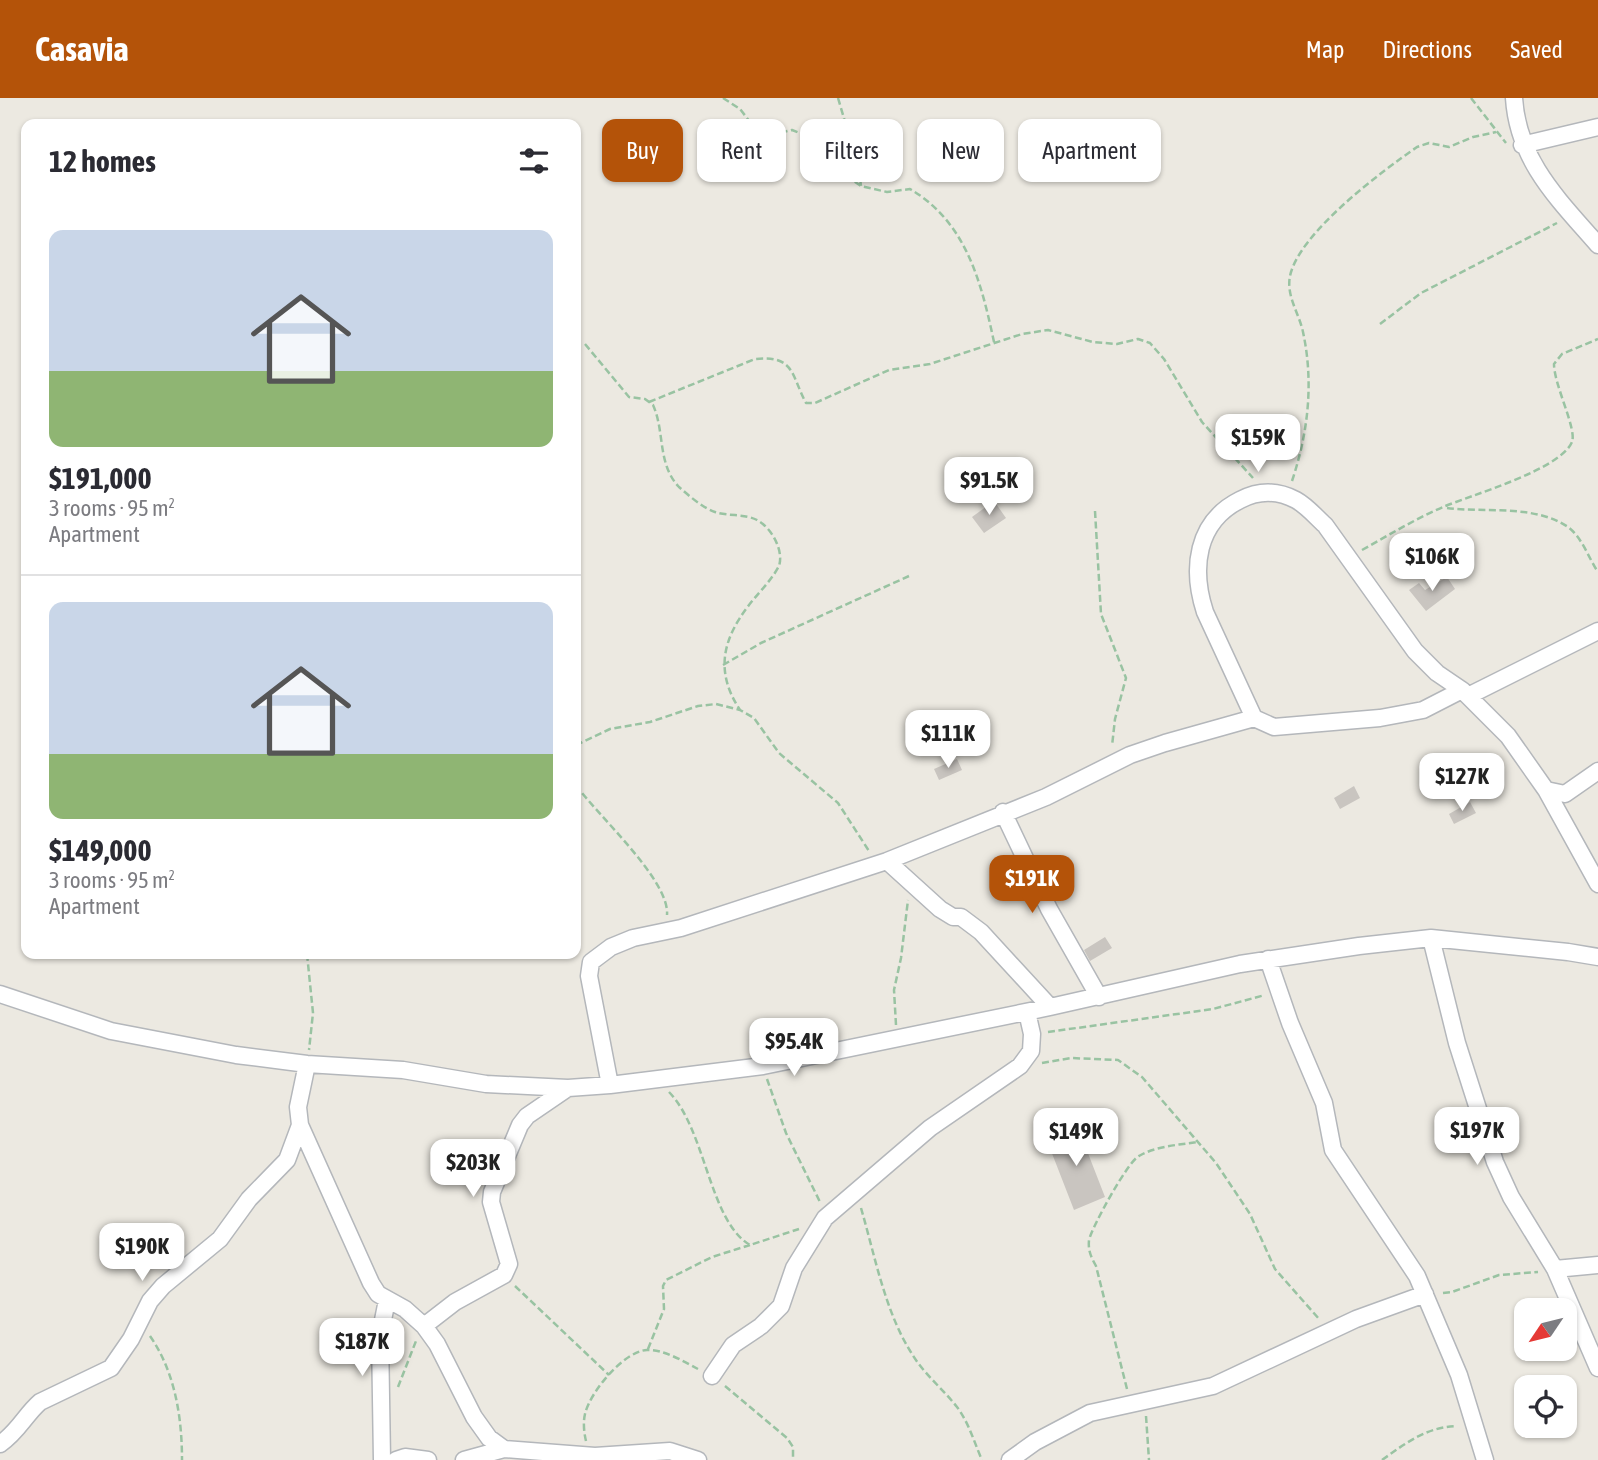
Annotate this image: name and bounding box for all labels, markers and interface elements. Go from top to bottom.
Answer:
text: Casavia [35,30,129,68]
text: Map [1306,36,1344,63]
text: Directions [1382,36,1472,63]
text: Saved [1510,36,1563,63]
chip: Buy [602,119,683,182]
chip: Rent [697,119,786,182]
chip: Filters [800,119,903,182]
chip: New [917,119,1004,182]
chip: Apartment [1018,119,1161,182]
icon: filters [515,142,553,180]
text: 12 homes [49,144,156,178]
icon: home [238,276,364,402]
pin: $159K [1209,414,1307,474]
text: $159K [1231,424,1285,450]
pin: $91.5K [932,458,1046,517]
text: $191,000 [49,461,152,495]
text: $91.5K [960,467,1018,493]
text: 3 rooms · 95 m² [49,495,175,521]
text: Apartment [49,521,140,547]
pin: $106K [1383,533,1481,593]
text: $106K [1405,543,1459,569]
icon: home [238,648,364,774]
pin: $111K [899,710,997,770]
text: $111K [921,720,975,746]
pin: $127K [1413,754,1511,813]
text: $127K [1435,763,1489,789]
text: $149,000 [49,833,152,867]
pin: $191K [983,856,1081,915]
text: $191K [1005,865,1059,891]
text: 3 rooms · 95 m² [49,867,175,893]
text: Apartment [49,893,140,919]
pin: $95.4K [737,1018,851,1078]
text: $95.4K [765,1028,823,1054]
pin: $149K [1027,1108,1125,1168]
pin: $197K [1428,1108,1526,1167]
text: $197K [1450,1117,1504,1143]
text: $149K [1049,1118,1103,1144]
pin: $203K [424,1140,522,1199]
text: $203K [446,1149,500,1175]
pin: $190K [93,1224,191,1283]
text: $190K [115,1233,169,1259]
north arrow [1514,1298,1577,1362]
map controls [1514,1298,1577,1438]
pin: $187K [313,1318,411,1378]
text: $187K [335,1328,389,1354]
button: locate [1514,1375,1577,1438]

